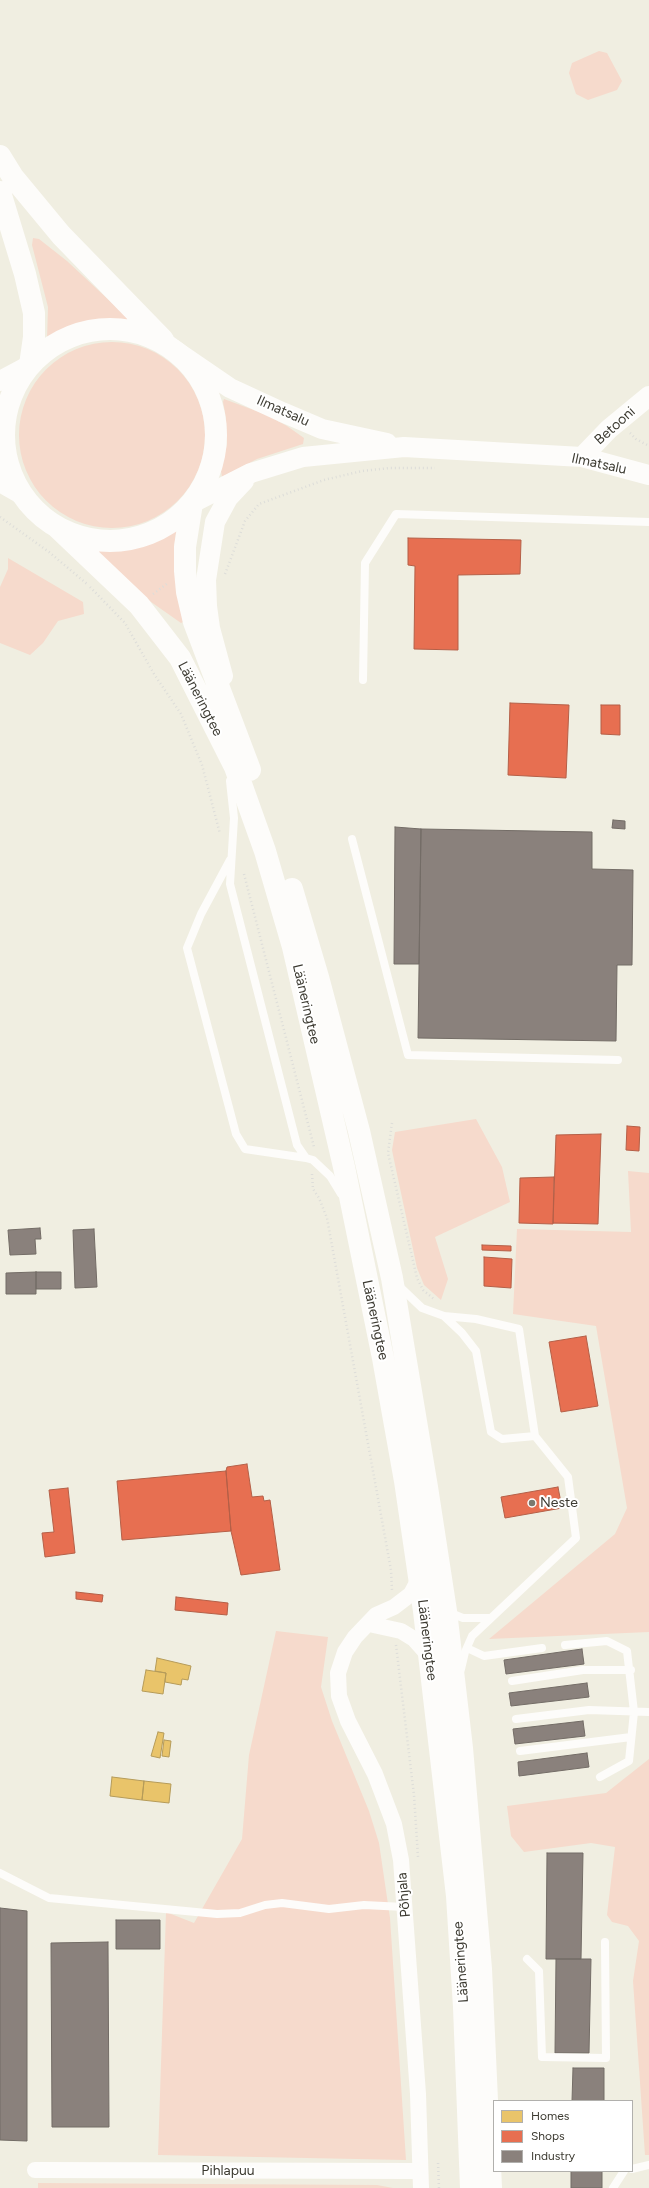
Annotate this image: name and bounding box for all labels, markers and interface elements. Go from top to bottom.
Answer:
street label: Ilmatsalu [254,392,312,430]
street label: Betooni [591,403,639,449]
street label: Ilmatsalu [570,450,628,478]
street label: Lääneringtee [174,659,226,739]
street label: Lääneringtee [289,962,323,1046]
street label: Lääneringtee [358,1278,392,1362]
place label: Neste [540,1495,578,1511]
marker: Neste [527,1498,537,1508]
street label: Lääneringtee [414,1599,440,1681]
street label: Põhjala [394,1872,414,1918]
street label: Lääneringtee [450,1921,472,2003]
legend [493,2100,633,2172]
text: Homes [531,2109,569,2123]
text: Shops [531,2129,565,2143]
text: Industry [531,2149,575,2163]
street label: Pihlapuu [201,2163,255,2179]

